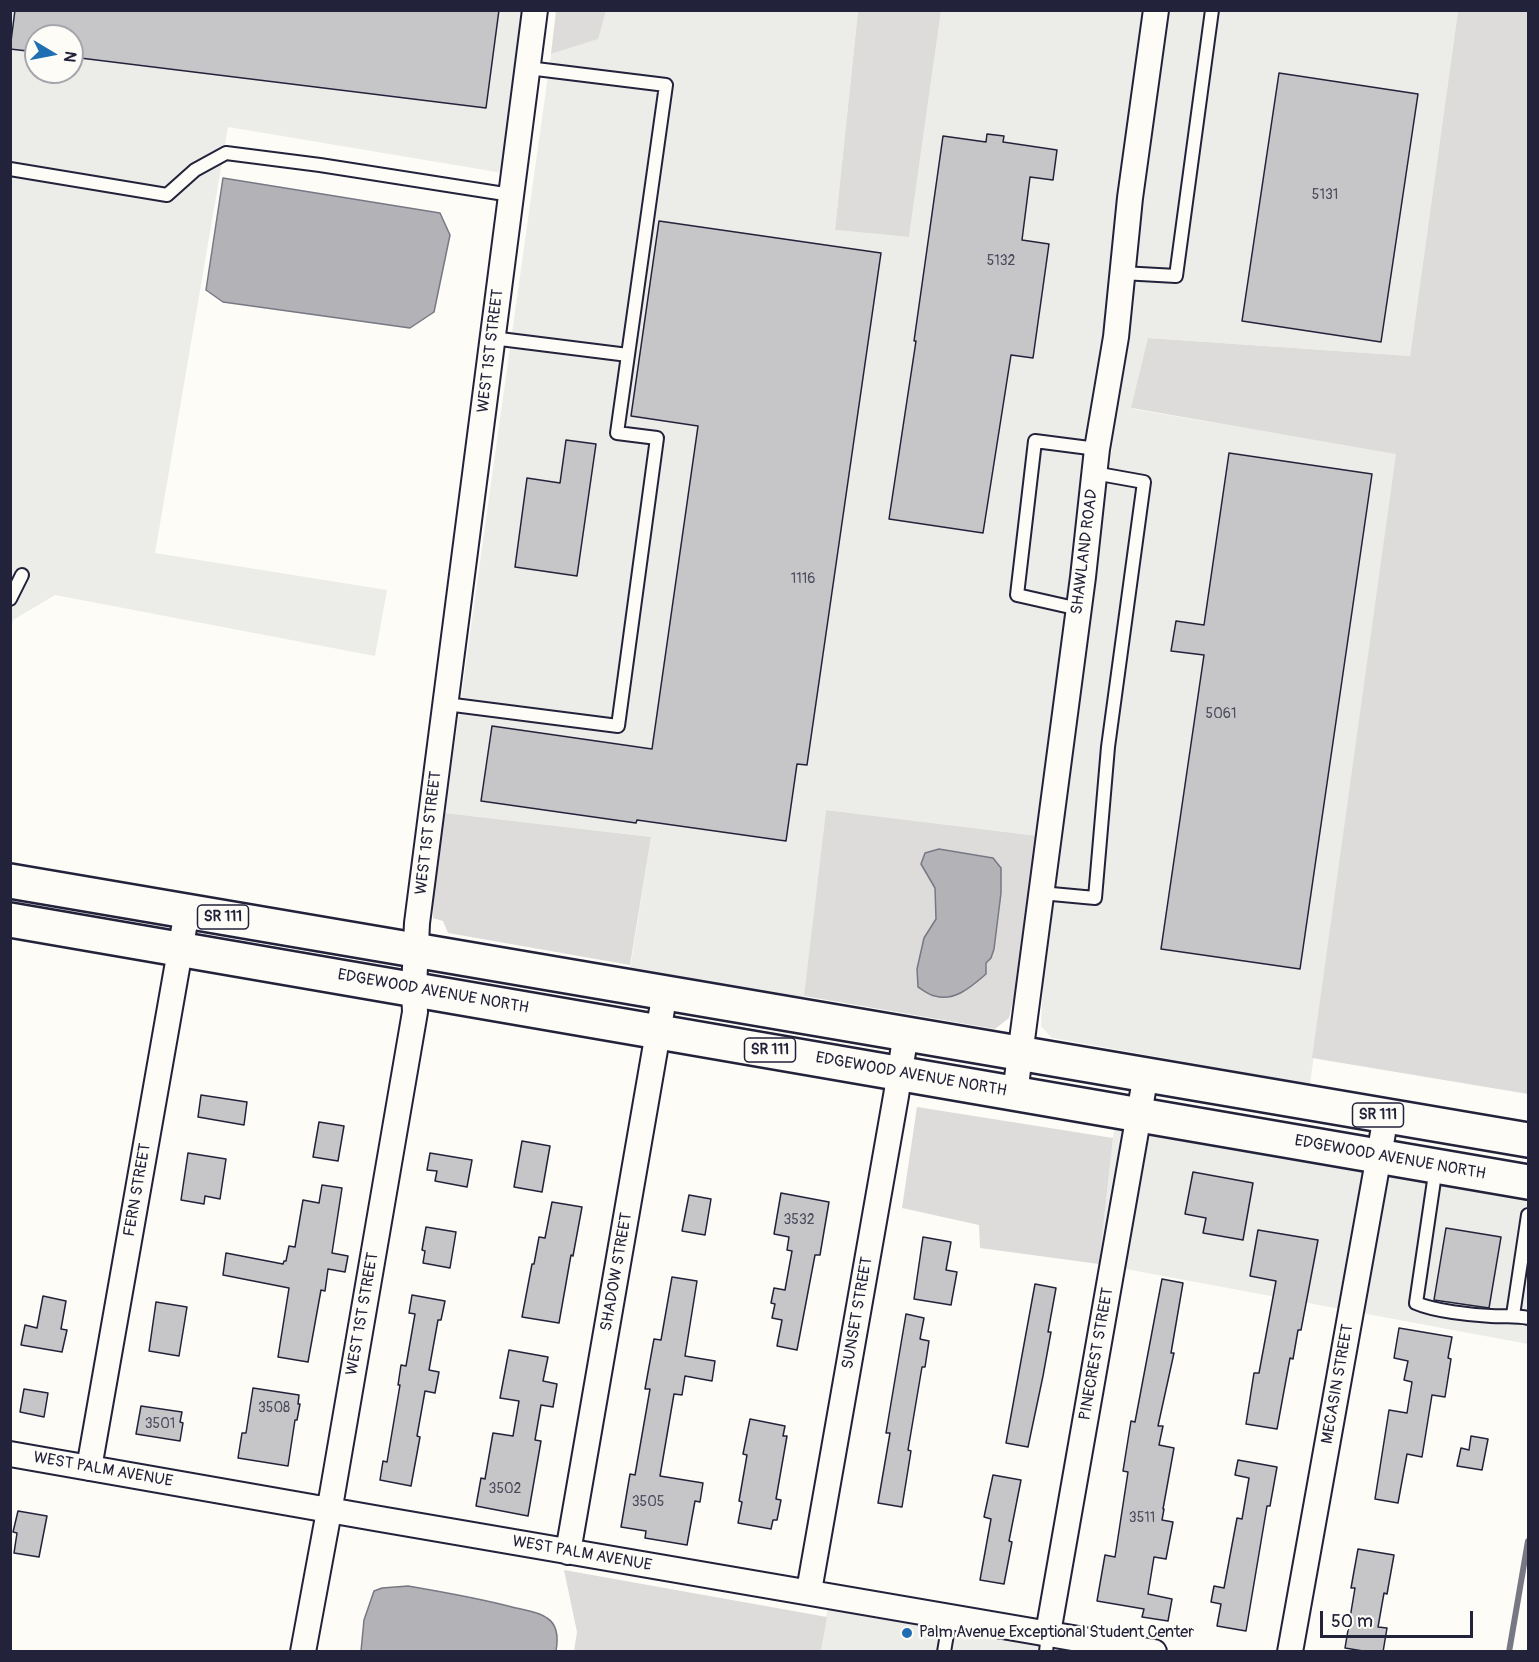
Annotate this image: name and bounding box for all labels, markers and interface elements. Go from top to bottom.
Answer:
north arrow [24,24,84,84]
text: N [59,50,81,64]
house number: 5131 [1312,187,1338,203]
house number: 5132 [987,253,1015,269]
street label: WEST 1ST STREET [474,288,508,414]
street label: SHAWLAND ROAD [1068,488,1102,616]
house number: 1116 [791,571,815,587]
house number: 5061 [1206,706,1236,722]
street label: WEST 1ST STREET [412,770,446,896]
road number: SR 111 [198,905,248,929]
street label: EDGEWOOD AVENUE NORTH [336,966,530,1018]
road number: SR 111 [744,1038,796,1062]
street label: EDGEWOOD AVENUE NORTH [814,1049,1008,1101]
road number: SR 111 [1352,1103,1404,1127]
street label: EDGEWOOD AVENUE NORTH [1293,1132,1487,1184]
street label: FERN STREET [120,1142,156,1238]
street label: SHADOW STREET [597,1211,637,1333]
house number: 3532 [783,1212,815,1228]
street label: WEST 1ST STREET [343,1251,383,1377]
street label: SUNSET STREET [839,1255,877,1371]
street label: PINECREST STREET [1076,1286,1118,1422]
street label: MECASIN STREET [1318,1323,1358,1445]
house number: 3508 [258,1400,290,1416]
house number: 3501 [145,1416,175,1432]
street label: WEST PALM AVENUE [32,1448,174,1492]
house number: 3502 [489,1481,521,1497]
house number: 3505 [632,1494,664,1510]
house number: 3511 [1129,1510,1155,1526]
street label: WEST PALM AVENUE [511,1532,653,1576]
scale bar [1323,1599,1476,1637]
text: 50 m [1331,1610,1373,1633]
place label: Palm Avenue Exceptional Student Center [919,1623,1194,1643]
marker: Palm Avenue Exceptional Student Center [900,1626,914,1640]

